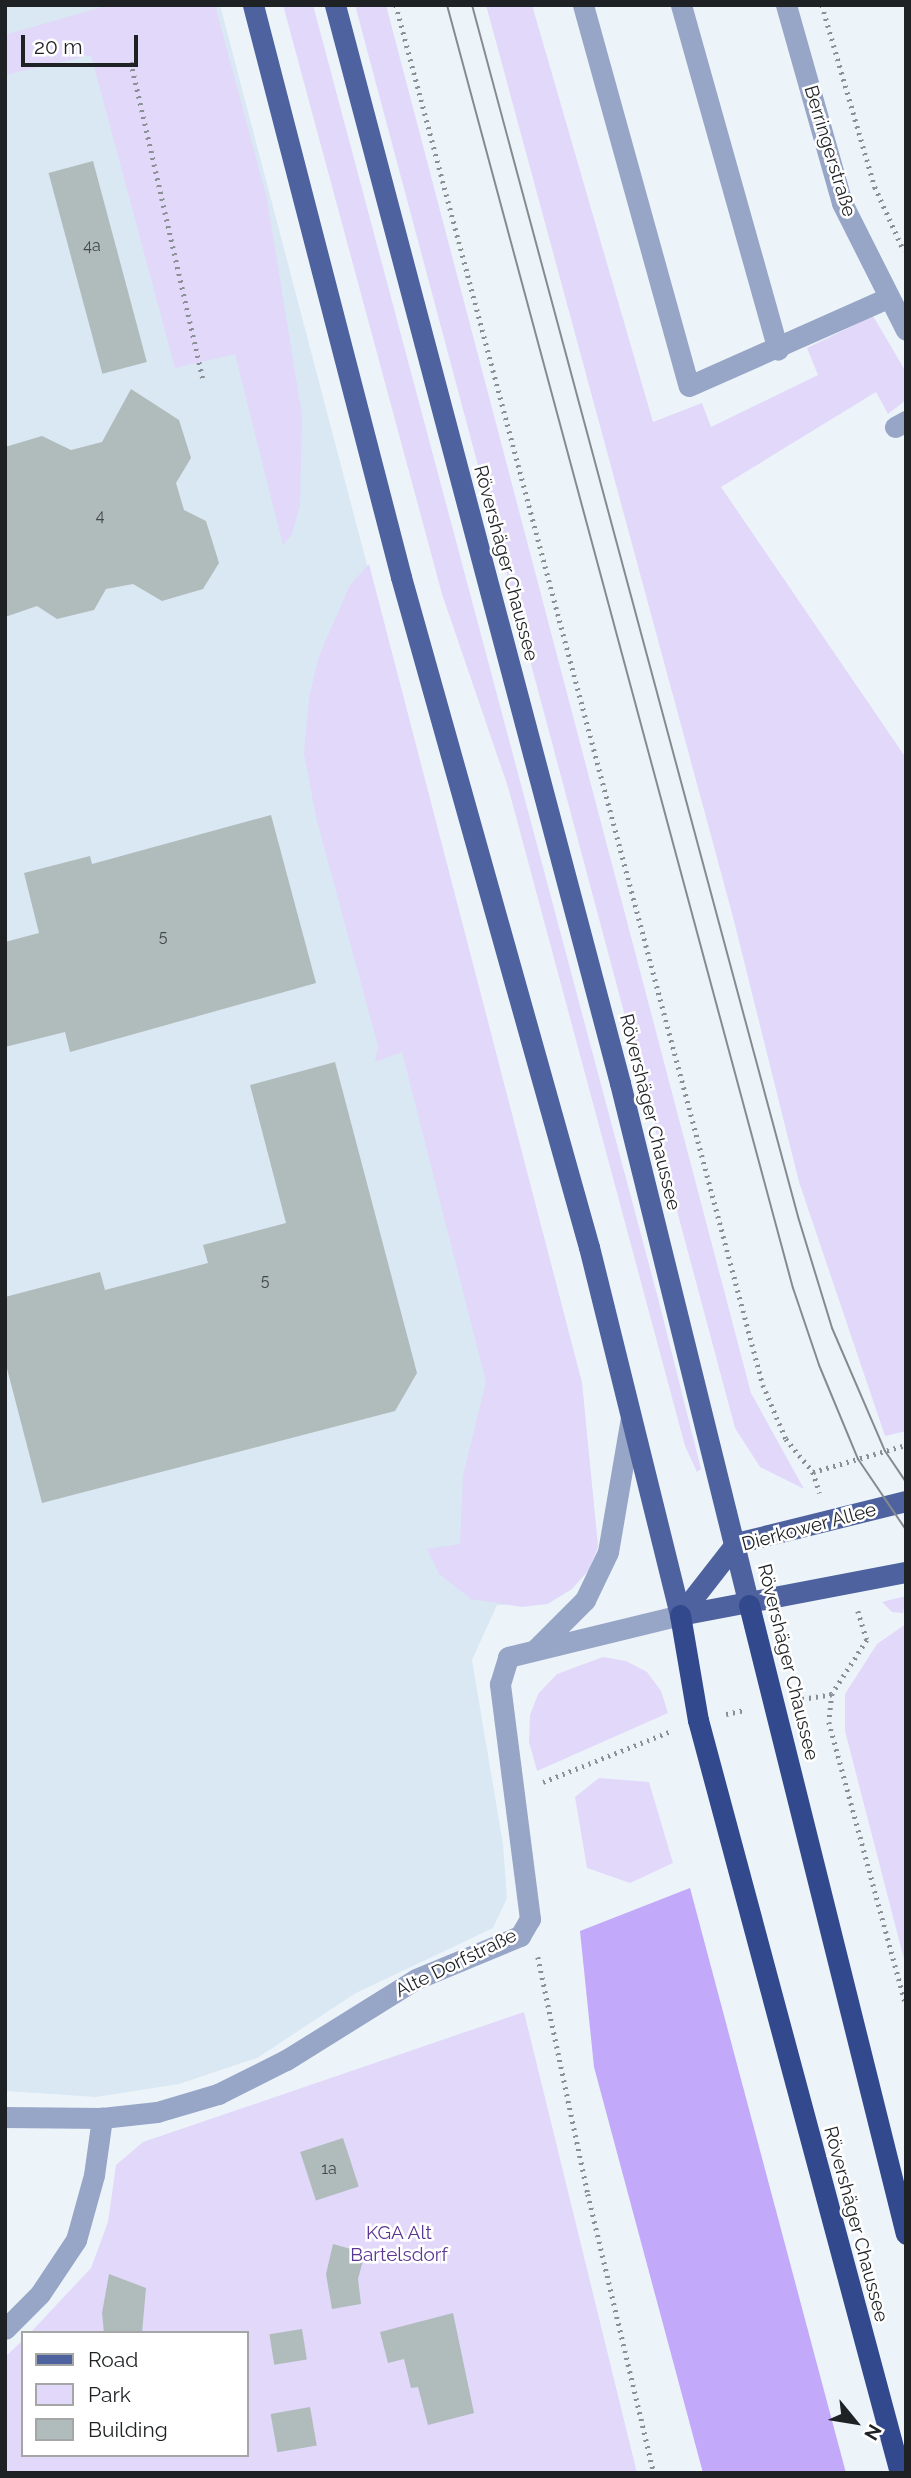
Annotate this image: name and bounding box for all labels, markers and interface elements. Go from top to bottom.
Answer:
scale bar [24,21,142,65]
text: 20 m [34,34,82,59]
street label: Berringerstraße [799,83,861,219]
house number: 4a [83,236,101,256]
street label: Rövershäger Chaussee [469,462,543,664]
house number: 4 [96,506,104,526]
house number: 5 [159,927,167,947]
street label: Rövershäger Chaussee [614,1011,686,1213]
house number: 5 [261,1271,269,1291]
street label: Dierkower Allee [739,1498,879,1556]
street label: Rövershäger Chaussee [752,1561,824,1763]
street label: Alte Dorfstraße [392,1924,520,2002]
street label: Rövershäger Chaussee [819,2123,893,2325]
house number: 1a [321,2159,337,2179]
park label: KGA Alt Bartelsdorf [350,2222,448,2266]
legend [21,2331,248,2457]
text: Road [88,2347,138,2372]
text: Park [88,2382,131,2407]
north arrow [820,2387,890,2457]
text: Building [88,2417,168,2442]
text: N [860,2421,886,2444]

